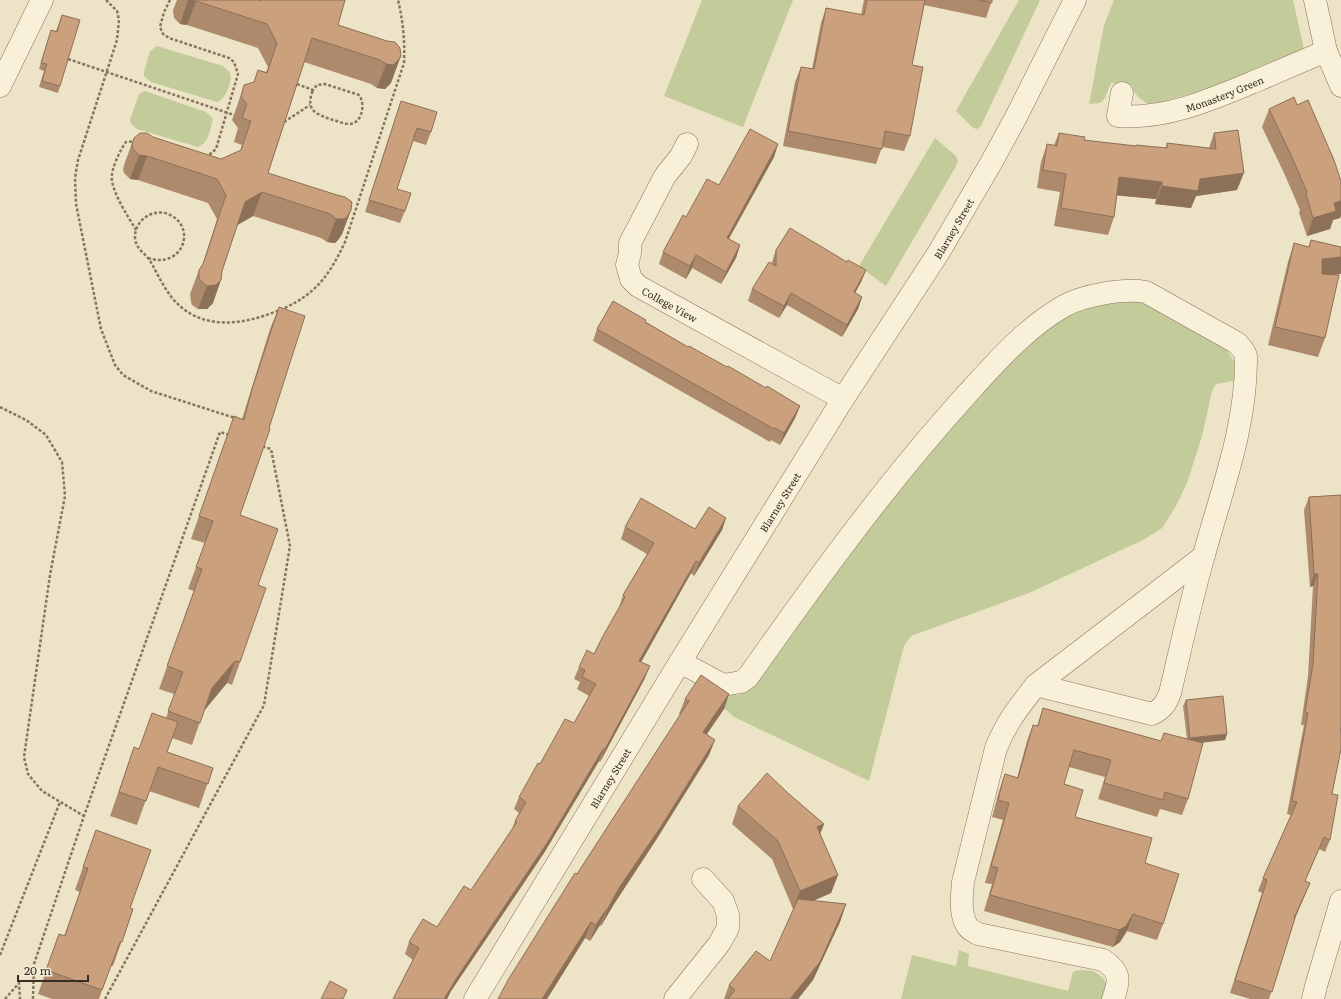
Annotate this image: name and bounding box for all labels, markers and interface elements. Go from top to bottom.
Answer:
street label: Monastery Green [1183,71,1266,115]
street label: Blarney Street [929,195,977,262]
street label: College View [639,282,701,325]
street label: Blarney Street [755,469,804,535]
street label: Blarney Street [586,745,634,811]
scale bar [18,957,88,983]
text: 20 m [24,961,51,979]

